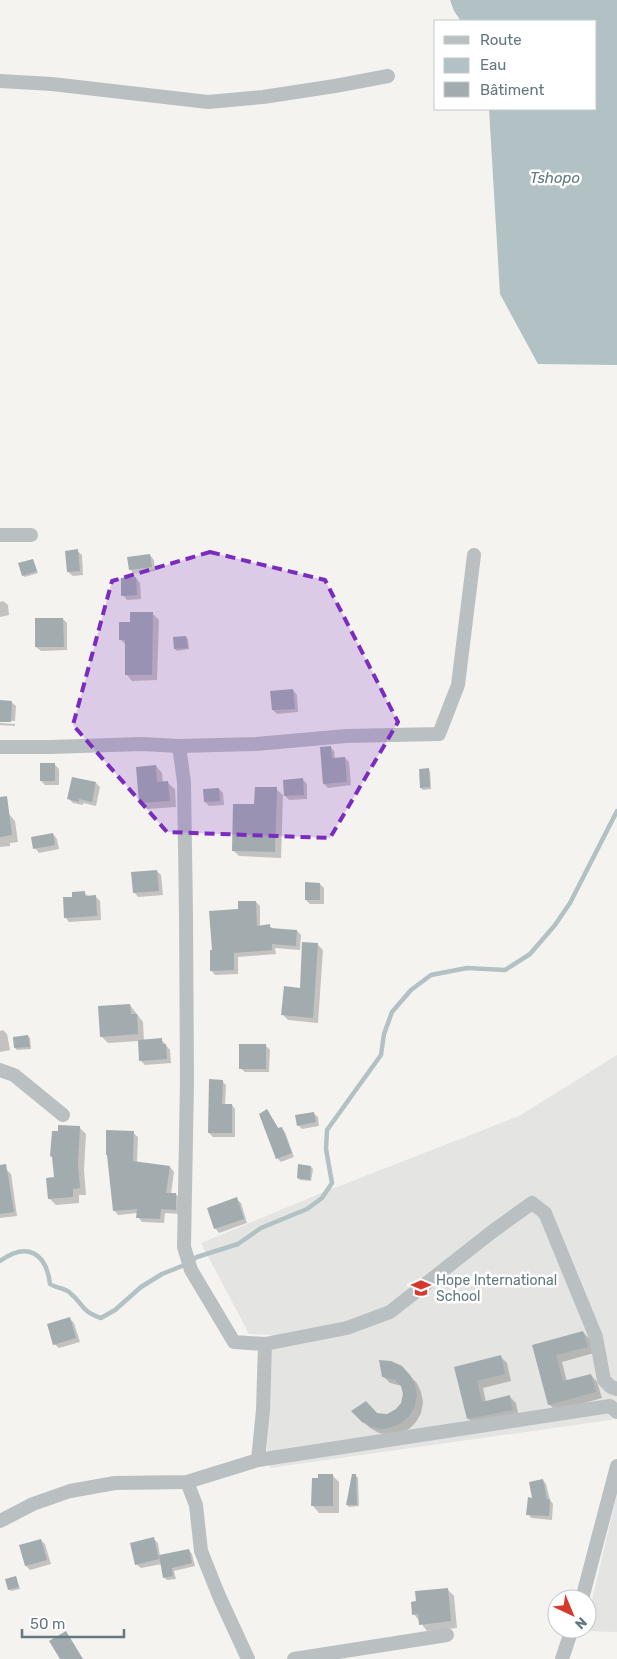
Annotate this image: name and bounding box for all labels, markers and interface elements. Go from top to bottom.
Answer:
legend [434,20,597,110]
text: Route [480,31,522,49]
text: Eau [480,56,506,74]
text: Bâtiment [480,81,544,99]
water label: Tshopo [530,169,580,187]
place label: Hope International School [436,1272,557,1305]
school or university icon: Hope International School [410,1277,432,1299]
north arrow [547,1589,597,1639]
scale bar [22,1606,125,1638]
text: N [571,1613,590,1633]
text: 50 m [30,1615,65,1633]

